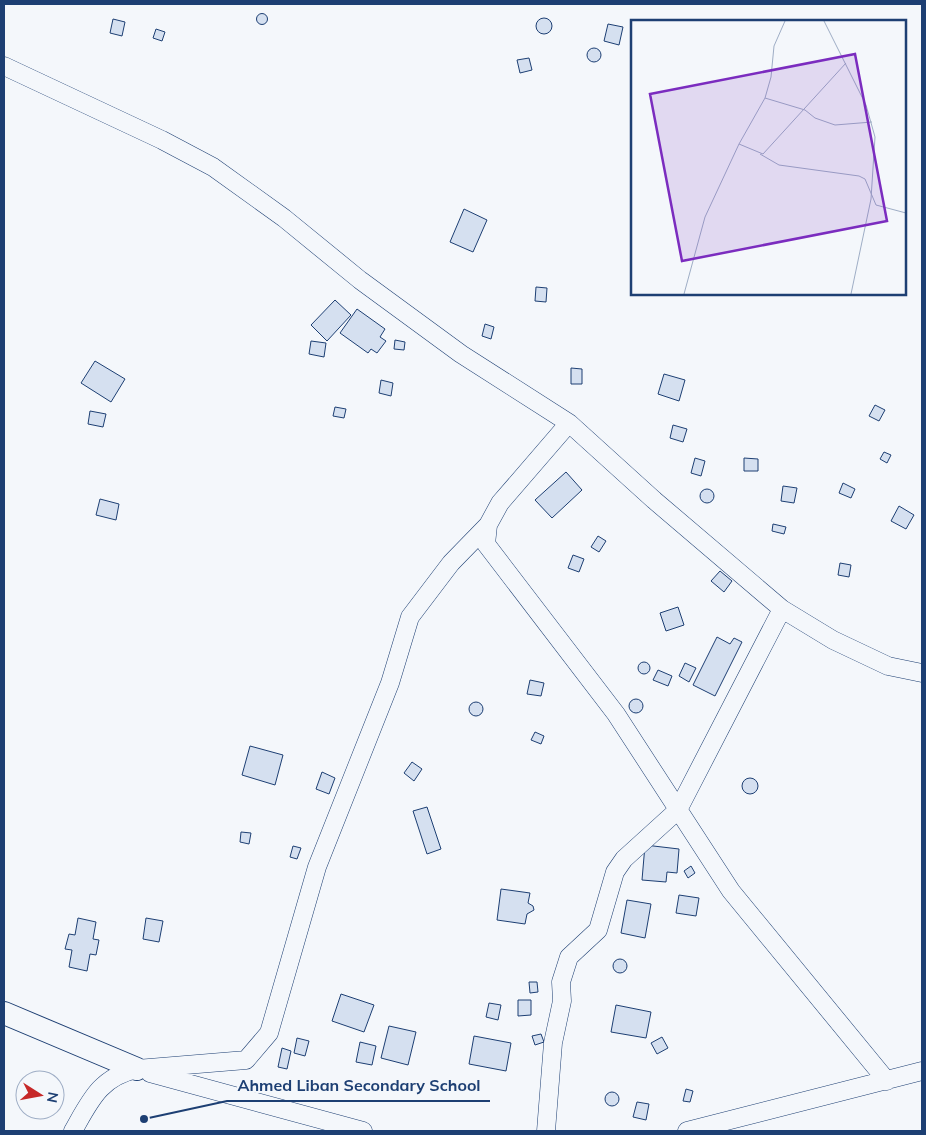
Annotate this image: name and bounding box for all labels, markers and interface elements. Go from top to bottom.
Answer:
inset map [631,20,906,295]
north arrow [15,1070,65,1120]
callout: Ahmed Liban Secondary School [227,1070,490,1101]
text: Ahmed Liban Secondary School [237,1075,481,1095]
text: N [43,1091,63,1104]

